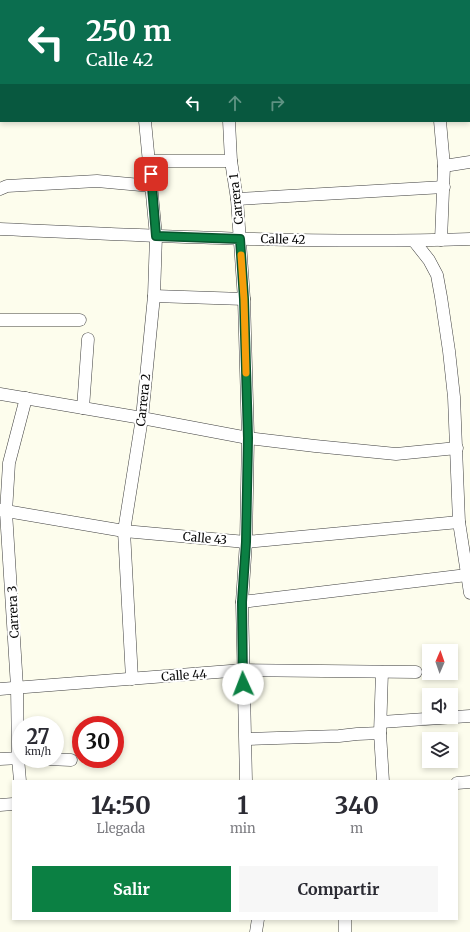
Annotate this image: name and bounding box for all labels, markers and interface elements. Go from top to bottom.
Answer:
text: 250 m [86,13,171,49]
icon: left [20,16,72,68]
text: Calle 42 [86,48,153,71]
icon: left [182,92,204,114]
icon: ahead [224,92,246,114]
icon: right [266,92,288,114]
pin [134,157,168,191]
icon: arrive [140,163,162,185]
street label: Carrera 1 [226,172,246,225]
street label: Calle 42 [260,231,306,247]
street label: Carrera 2 [133,373,153,427]
street label: Calle 43 [182,529,228,547]
street label: Carrera 3 [4,585,22,639]
north arrow [422,644,458,680]
map controls [422,644,458,768]
position arrow [222,663,264,705]
street label: Calle 44 [161,666,208,684]
button: sound [422,688,458,724]
speed limit sign: 30 [72,716,124,768]
text: 27 [26,724,50,749]
button: layers [422,732,458,768]
text: km/h [25,745,51,758]
text: 14:50 [91,790,151,821]
text: 1 [237,790,248,821]
text: 340 [335,790,379,821]
text: Llegada [97,820,145,837]
text: min [230,820,256,837]
text: m [350,820,363,837]
button: Salir [32,866,231,912]
button: Compartir [239,866,438,912]

